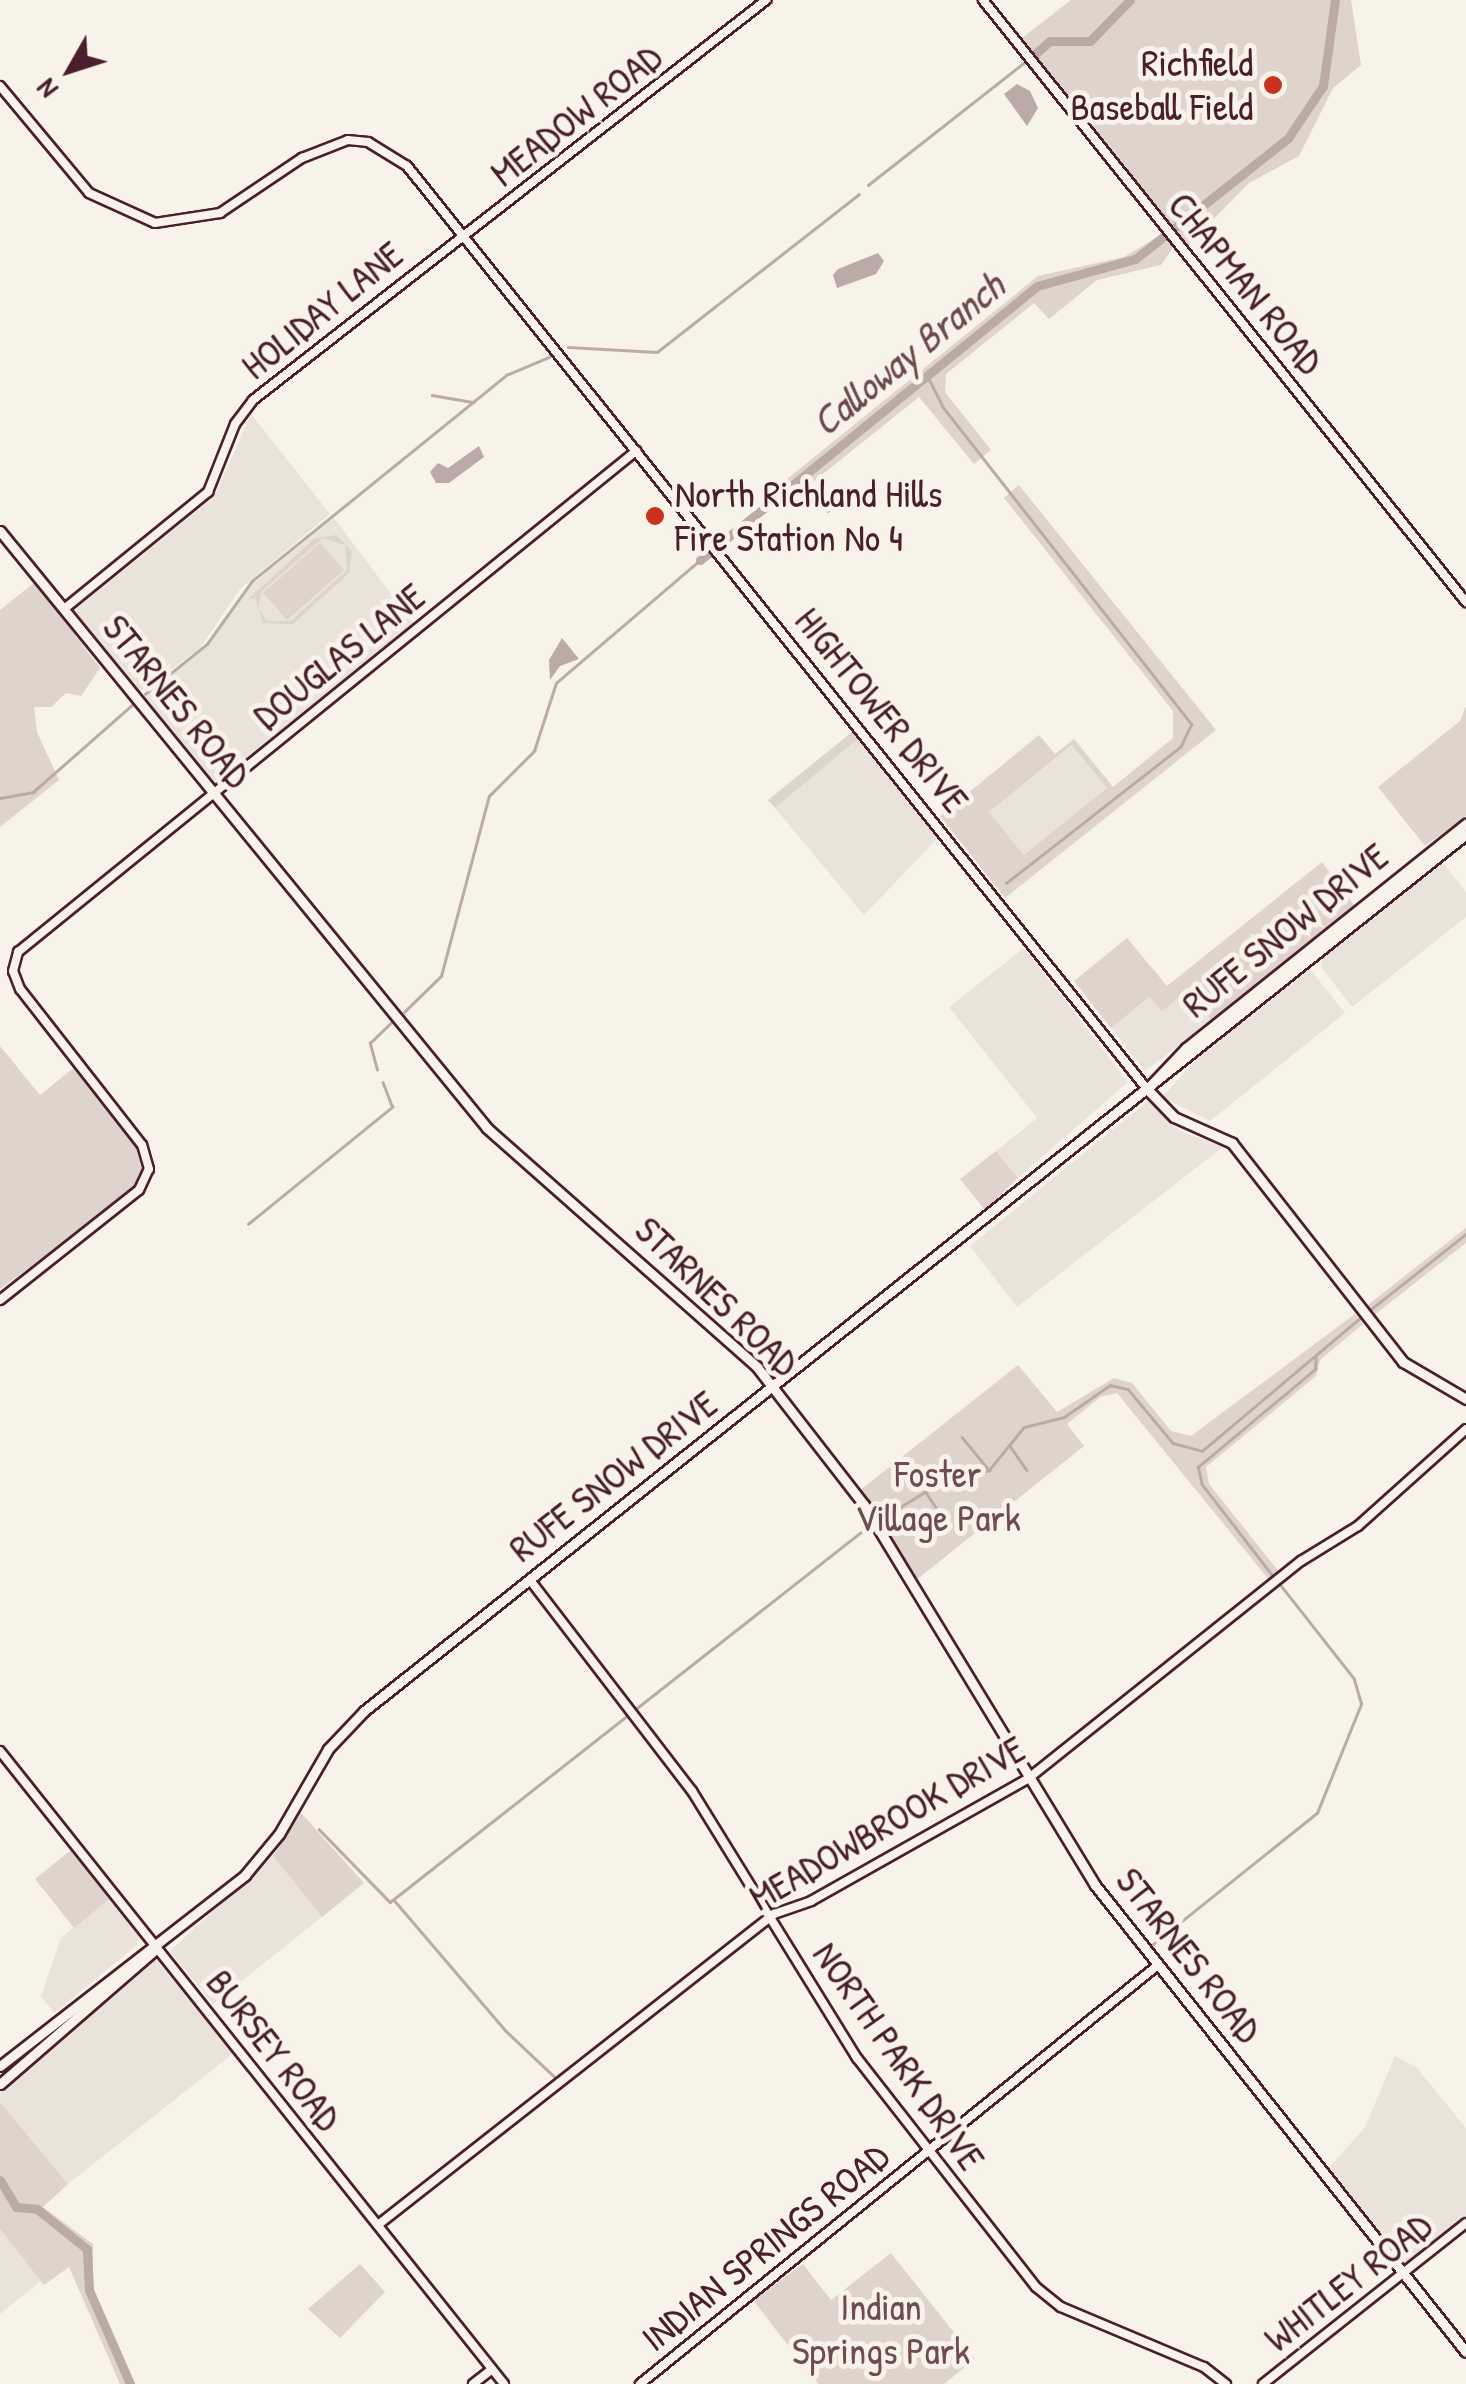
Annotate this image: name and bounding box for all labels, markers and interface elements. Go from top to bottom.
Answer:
north arrow [20,20,120,120]
street label: MEADOW ROAD [481,34,671,196]
place label: Richfield Baseball Field [1071,40,1253,130]
text: N [27,71,66,107]
marker: Richfield Baseball Field [1262,74,1284,96]
street label: CHAPMAN ROAD [1159,183,1333,383]
street label: HOLIDAY LANE [232,231,412,389]
water label: Calloway Branch [801,261,1013,445]
place label: North Richland Hills Fire Station No 4 [675,471,942,560]
marker: North Richland Hills Fire Station No 4 [644,505,666,527]
street label: DOUGLAS LANE [244,573,434,739]
street label: HIGHTOWER DRIVE [786,598,978,822]
street label: STARNES ROAD [93,605,261,797]
street label: RUFE SNOW DRIVE [1173,833,1397,1027]
street label: STARNES ROAD [626,1207,808,1385]
street label: RUFE SNOW DRIVE [500,1381,726,1571]
park label: Foster Village Park [855,1451,1021,1540]
street label: MEADOWBROOK DRIVE [741,1726,1033,1920]
street label: STARNES ROAD [1107,1859,1271,2051]
street label: NORTH PARK DRIVE [803,1933,995,2179]
street label: BURSEY ROAD [197,1960,351,2140]
street label: INDIAN SPRINGS ROAD [632,2133,898,2361]
street label: WHITLEY ROAD [1255,2203,1441,2361]
park label: Indian Springs Park [792,2284,970,2374]

